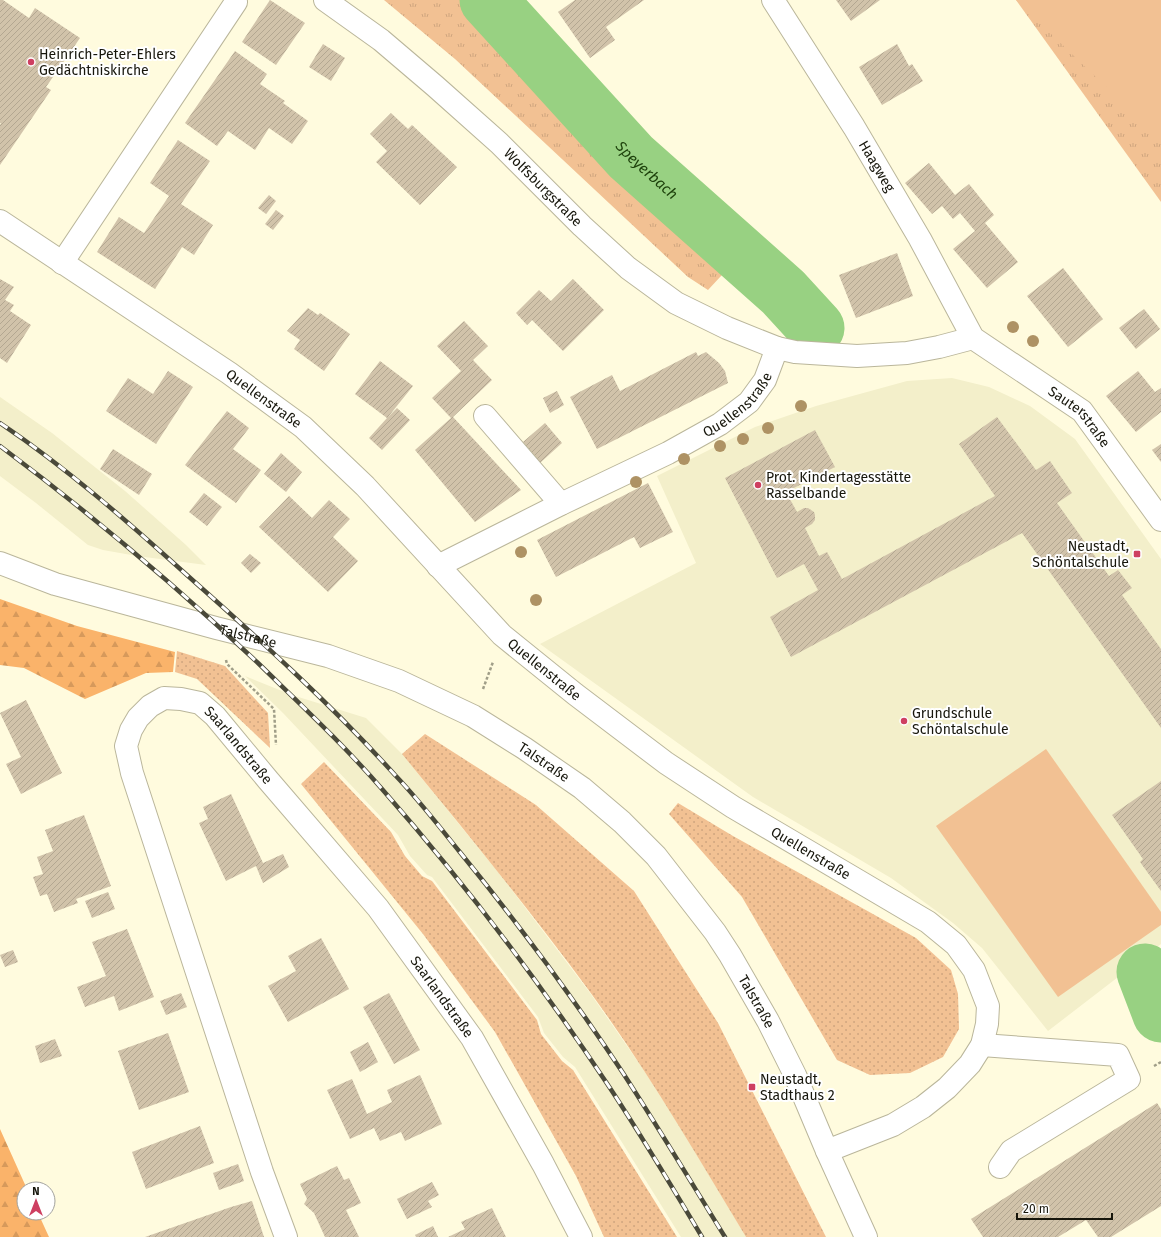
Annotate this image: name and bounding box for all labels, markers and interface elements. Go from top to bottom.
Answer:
place label: Heinrich-Peter-Ehlers Gedächtniskirche [39,46,176,79]
marker: Heinrich-Peter-Ehlers Gedächtniskirche [26,57,36,67]
water label: Speyerbach [611,137,682,203]
street label: Haagweg [855,137,899,195]
street label: Wolfsburgstraße [500,144,586,230]
street label: Quellenstraße [223,365,305,432]
street label: Quellenstraße [700,370,776,440]
street label: Sauterstraße [1045,382,1114,450]
place label: Prot. Kindertagesstätte Rasselbande [766,469,911,502]
marker: Prot. Kindertagesstätte Rasselbande [753,480,763,490]
place label: Neustadt, Schöntalschule [1032,538,1129,571]
marker: Neustadt, Schöntalschule [1132,549,1142,559]
street label: Talstraße [218,621,279,651]
street label: Quellenstraße [504,635,585,704]
street label: Saarlandstraße [201,702,276,787]
place label: Grundschule Schöntalschule [912,705,1009,738]
marker: Grundschule Schöntalschule [899,716,909,726]
street label: Talstraße [516,738,573,785]
street label: Quellenstraße [768,823,854,883]
street label: Saarlandstraße [407,953,477,1041]
street label: Talstraße [735,972,779,1031]
place label: Neustadt, Stadthaus 2 [760,1071,835,1104]
marker: Neustadt, Stadthaus 2 [747,1082,757,1092]
north arrow [16,1181,56,1221]
text: N [32,1185,40,1198]
scale bar [1017,1195,1112,1221]
text: 20 m [1023,1202,1049,1216]

